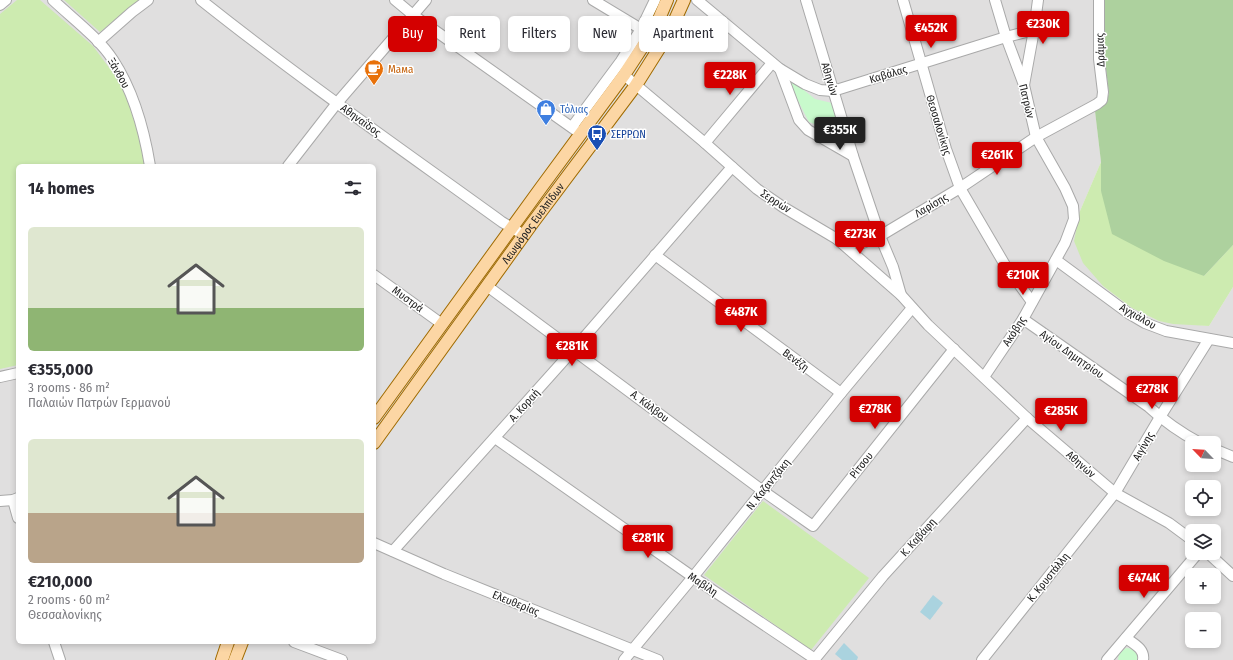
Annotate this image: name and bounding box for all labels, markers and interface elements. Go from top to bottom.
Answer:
pin: €230K [1015,11,1071,45]
pin: €452K [903,15,959,49]
chip: Buy [388,16,437,52]
chip: Rent [445,16,500,52]
chip: Filters [508,16,570,52]
chip: New [578,16,631,52]
chip: Apartment [639,16,728,52]
text: €230K [1026,16,1060,31]
text: €452K [915,20,947,35]
street label: Δράμας [1093,32,1108,67]
street label: Ξάνθου [105,56,132,91]
cafe icon: Мама [363,58,385,86]
street label: Αθηνών [818,61,841,98]
pin: €228K [702,62,758,96]
place label: Мама [388,63,413,76]
street label: Καβάλας [868,63,909,86]
text: €228K [713,67,747,82]
street label: Πατρών [1016,83,1037,120]
street label: Θεσσαλονίκης [923,93,954,157]
shop icon: Τόλιας [535,98,557,126]
street label: Αθηναΐδος [338,101,384,140]
place label: Τόλιας [560,103,588,116]
pin: €355K [812,117,868,151]
text: €355K [823,122,857,137]
bus stop icon: ΣΕΡΡΩΝ [586,123,608,151]
place label: ΣΕΡΡΩΝ [611,128,646,141]
pin: €261K [969,142,1025,176]
text: €261K [981,147,1013,162]
icon: filters [342,177,364,199]
text: 14 homes [28,178,95,199]
street label: Λεωφόρος Ευελπίδων [499,181,567,266]
street label: Σερρών [758,187,793,216]
street label: Λαρίσης [912,190,951,220]
pin: €273K [832,221,888,255]
text: €273K [844,226,876,241]
icon: home [160,253,232,325]
pin: €210K [995,262,1051,296]
text: €210K [1007,267,1039,282]
street label: Μυστρά [390,284,426,315]
pin: €487K [713,299,769,333]
street label: Αγχιάλου [1117,301,1158,332]
text: €487K [724,304,758,319]
street label: Ακόβης [1000,314,1029,349]
street label: Αγίου Δημητρίου [1037,328,1106,381]
pin: €281K [544,333,600,367]
text: €281K [556,338,588,353]
street label: Βενέζη [780,346,811,374]
text: €355,000 [28,359,93,380]
pin: €278K [1124,376,1180,410]
text: 3 rooms · 86 m² [28,380,110,395]
text: €278K [1136,381,1168,396]
street label: Α. Κοραή [506,386,542,424]
street label: A. Κάλβου [628,388,671,425]
text: Παλαιών Πατρών Γερμανού [28,395,171,410]
pin: €278K [847,396,903,430]
pin: €285K [1033,398,1089,432]
text: €278K [859,401,891,416]
text: €285K [1044,403,1078,418]
street label: Αιγίνης [1130,429,1157,463]
north arrow [1185,436,1221,472]
map controls [1185,436,1221,648]
street label: Αθηνών [1063,448,1098,481]
street label: Ρίτσου [847,450,876,481]
street label: Ν. Καζαντζάκη [744,456,793,513]
icon: home [160,465,232,537]
button: locate [1185,480,1221,516]
street label: Κ. Καβάφη [898,515,939,559]
button: layers [1185,524,1221,560]
pin: €281K [620,525,676,559]
text: €281K [632,530,664,545]
street label: Κ. Κρυστάλλη [1025,550,1072,605]
pin: €474K [1116,565,1172,599]
button: + [1185,568,1221,604]
street label: Μαβίλη [685,570,720,599]
text: €474K [1128,570,1160,585]
text: €210,000 [28,571,92,592]
street label: Ελευθερίας [490,588,541,619]
text: 2 rooms · 60 m² [28,592,110,607]
text: Θεσσαλονίκης [28,607,102,622]
button: − [1185,612,1221,648]

